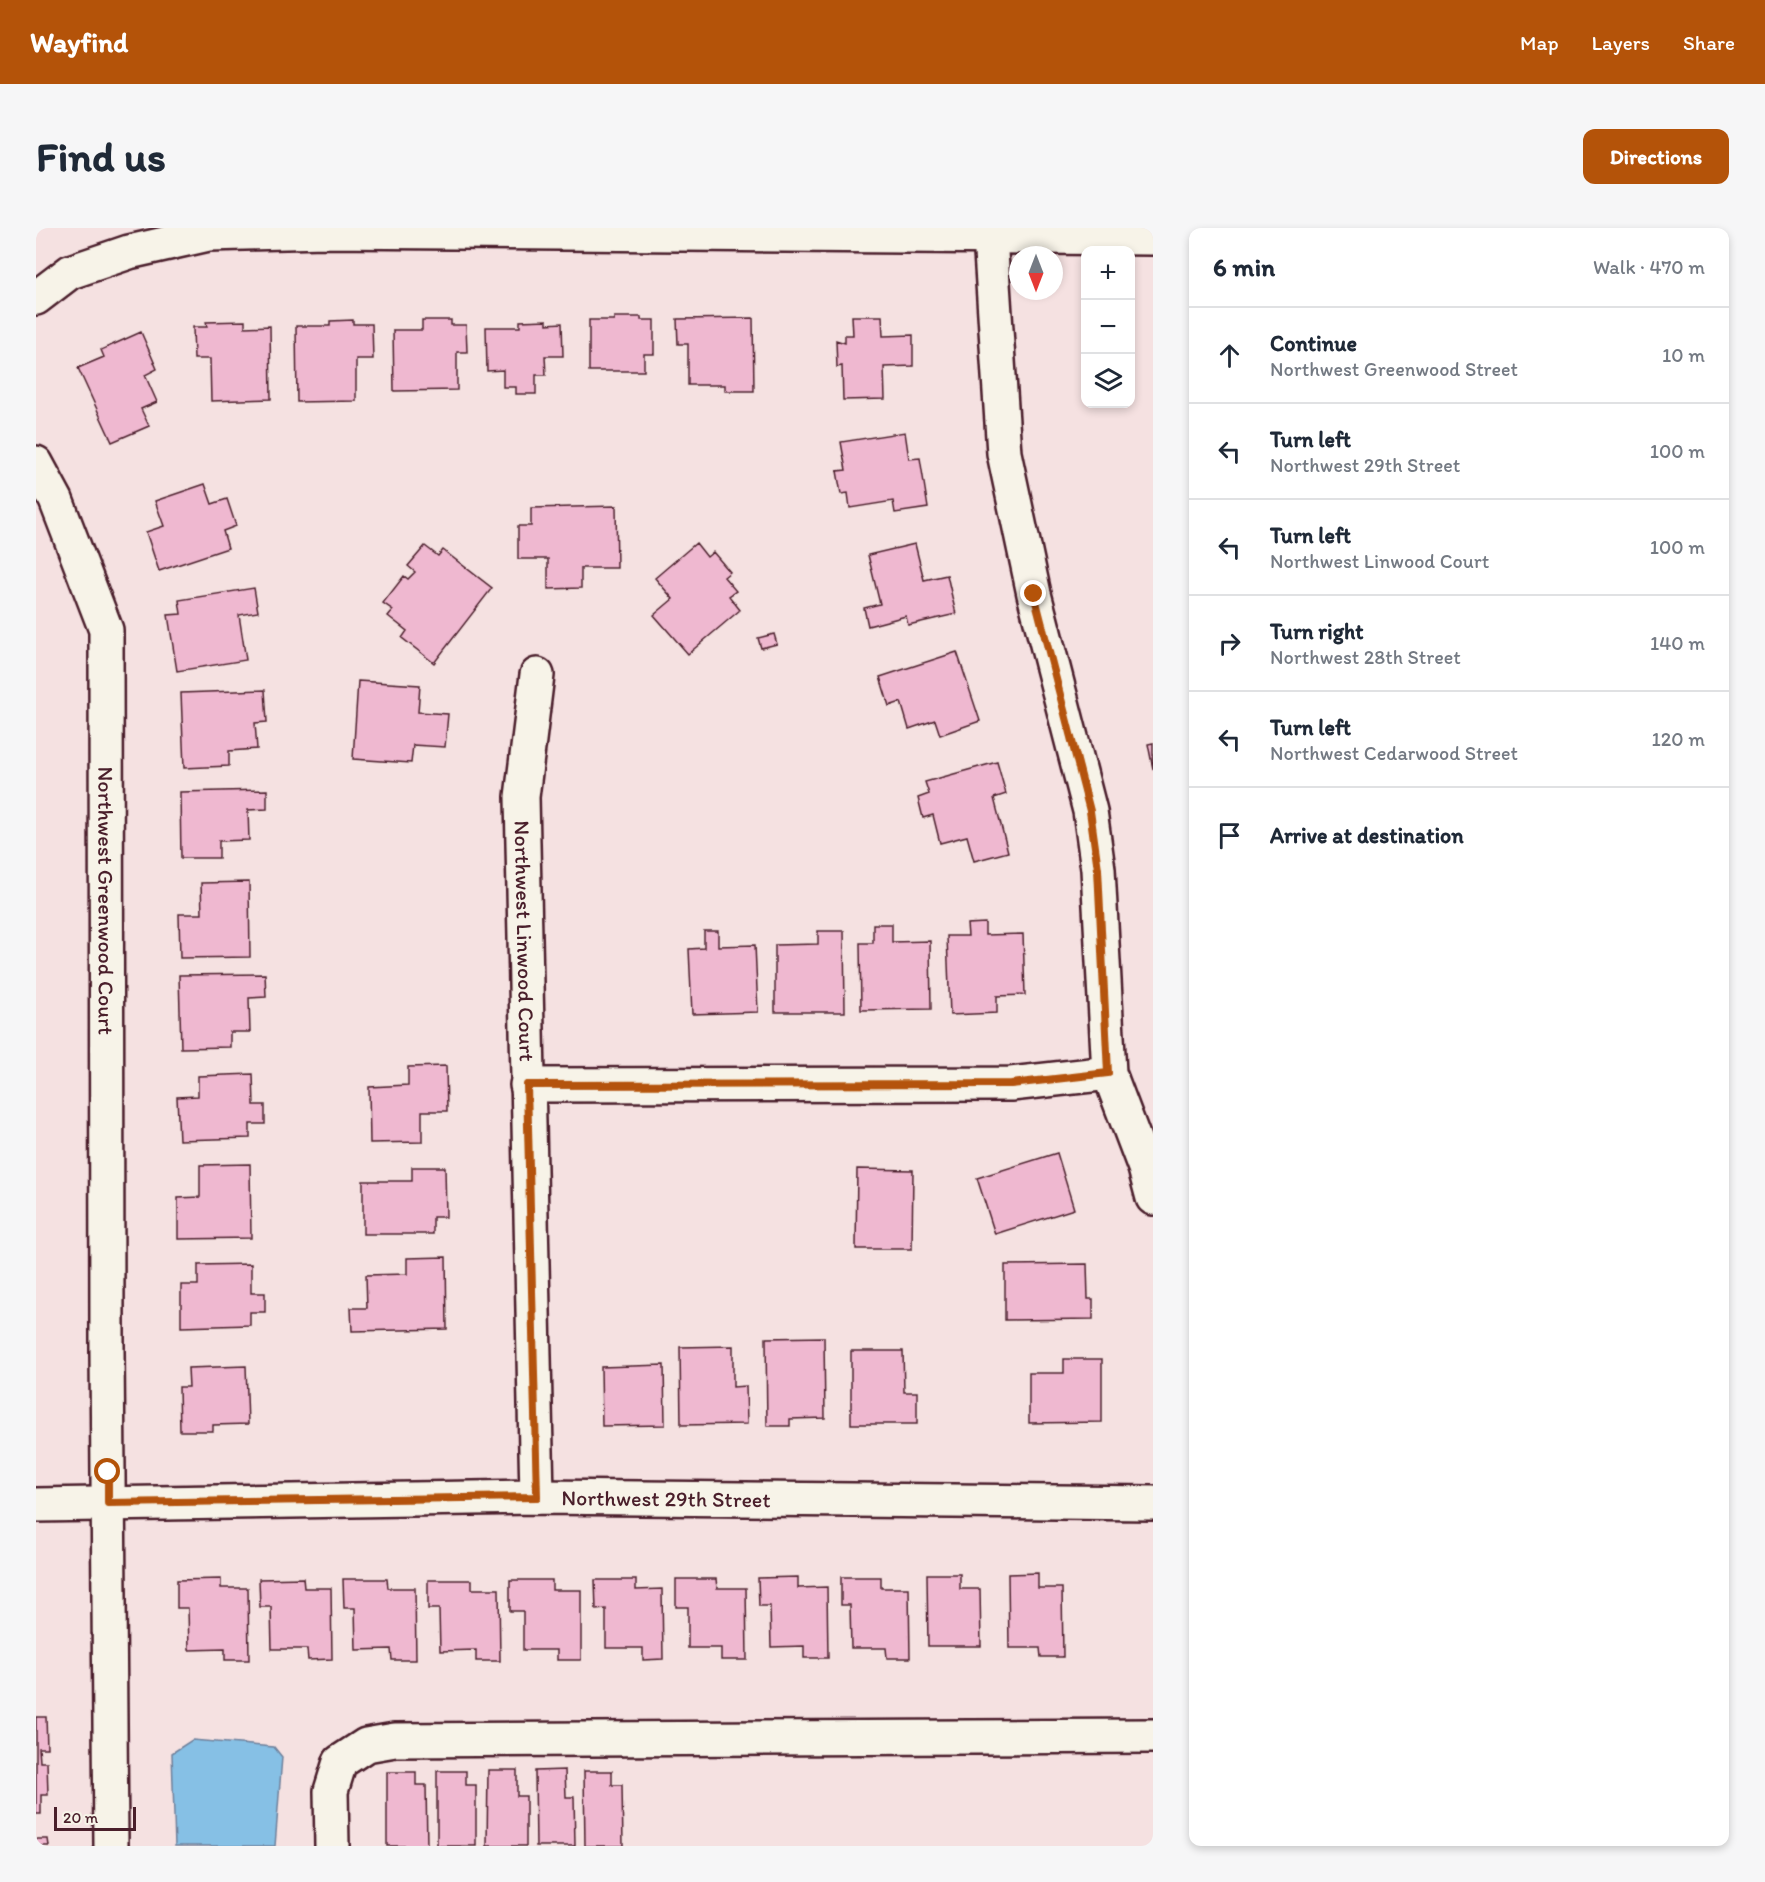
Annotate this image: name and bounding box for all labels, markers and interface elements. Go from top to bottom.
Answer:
text: Wayfind [30,25,128,59]
text: Map [1520,30,1559,55]
text: Layers [1592,30,1650,55]
text: Share [1683,30,1735,55]
button: Directions [1583,129,1729,184]
text: Find us [36,131,166,182]
north arrow [1009,246,1063,300]
map controls [1081,246,1135,408]
button: + [1081,246,1135,300]
text: 6 min [1213,251,1275,283]
text: Walk · 470 m [1593,255,1705,279]
button: − [1081,300,1135,354]
text: Continue [1270,330,1357,357]
icon: ahead [1213,339,1246,372]
text: 10 m [1662,343,1705,367]
button: layers [1081,354,1135,408]
text: Northwest Greenwood Street [1270,357,1518,381]
text: Turn left [1270,426,1351,453]
icon: left [1213,435,1246,468]
text: 100 m [1650,439,1705,463]
text: Northwest 29th Street [1270,453,1460,477]
text: Turn left [1270,522,1351,549]
icon: left [1213,531,1246,564]
text: 100 m [1650,535,1705,559]
text: Northwest Linwood Court [1270,549,1489,573]
route end [1020,580,1046,606]
text: Turn right [1270,618,1364,645]
icon: right [1213,627,1246,660]
text: 140 m [1650,631,1705,655]
text: Northwest 28th Street [1270,645,1461,669]
text: Turn left [1270,714,1351,741]
icon: left [1213,723,1246,756]
text: 120 m [1652,727,1705,751]
text: Northwest Cedarwood Street [1270,741,1518,765]
street label: Northwest Greenwood Court [92,766,120,1035]
icon: arrive [1213,819,1246,852]
street label: Northwest Linwood Court [509,820,541,1062]
text: Arrive at destination [1270,822,1464,849]
route start [94,1458,120,1484]
street label: Northwest 29th Street [561,1484,771,1513]
scale bar [54,1804,136,1832]
text: 20 m [63,1808,98,1827]

